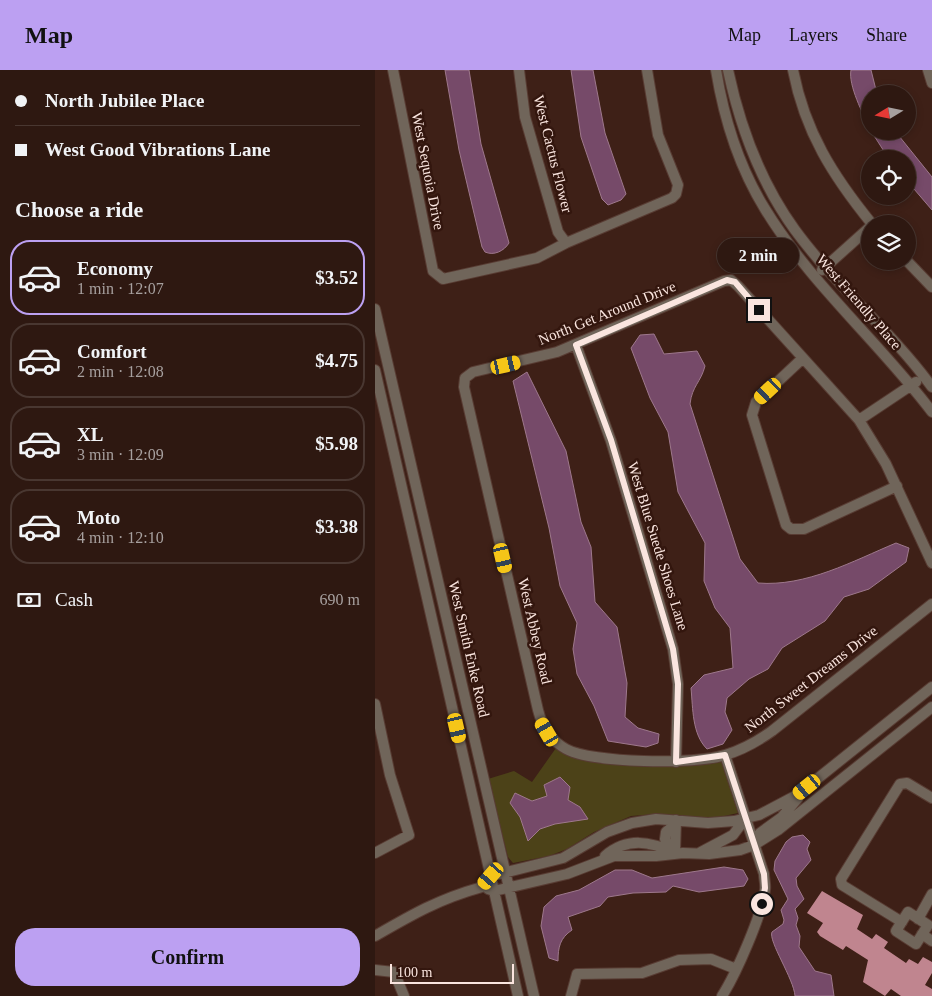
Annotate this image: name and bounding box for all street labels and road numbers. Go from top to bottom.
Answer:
street label: West Cactus Flower [531,94,575,214]
street label: West Sequoia Drive [409,111,447,232]
street label: West Friendly Place [813,251,905,353]
street label: North Get Around Drive [536,278,678,348]
street label: West Blue Suede Shoes Lane [625,460,691,633]
street label: West Abbey Road [515,577,555,686]
street label: West Smith Enke Road [446,579,493,719]
street label: North Sweet Dreams Drive [742,622,881,736]

